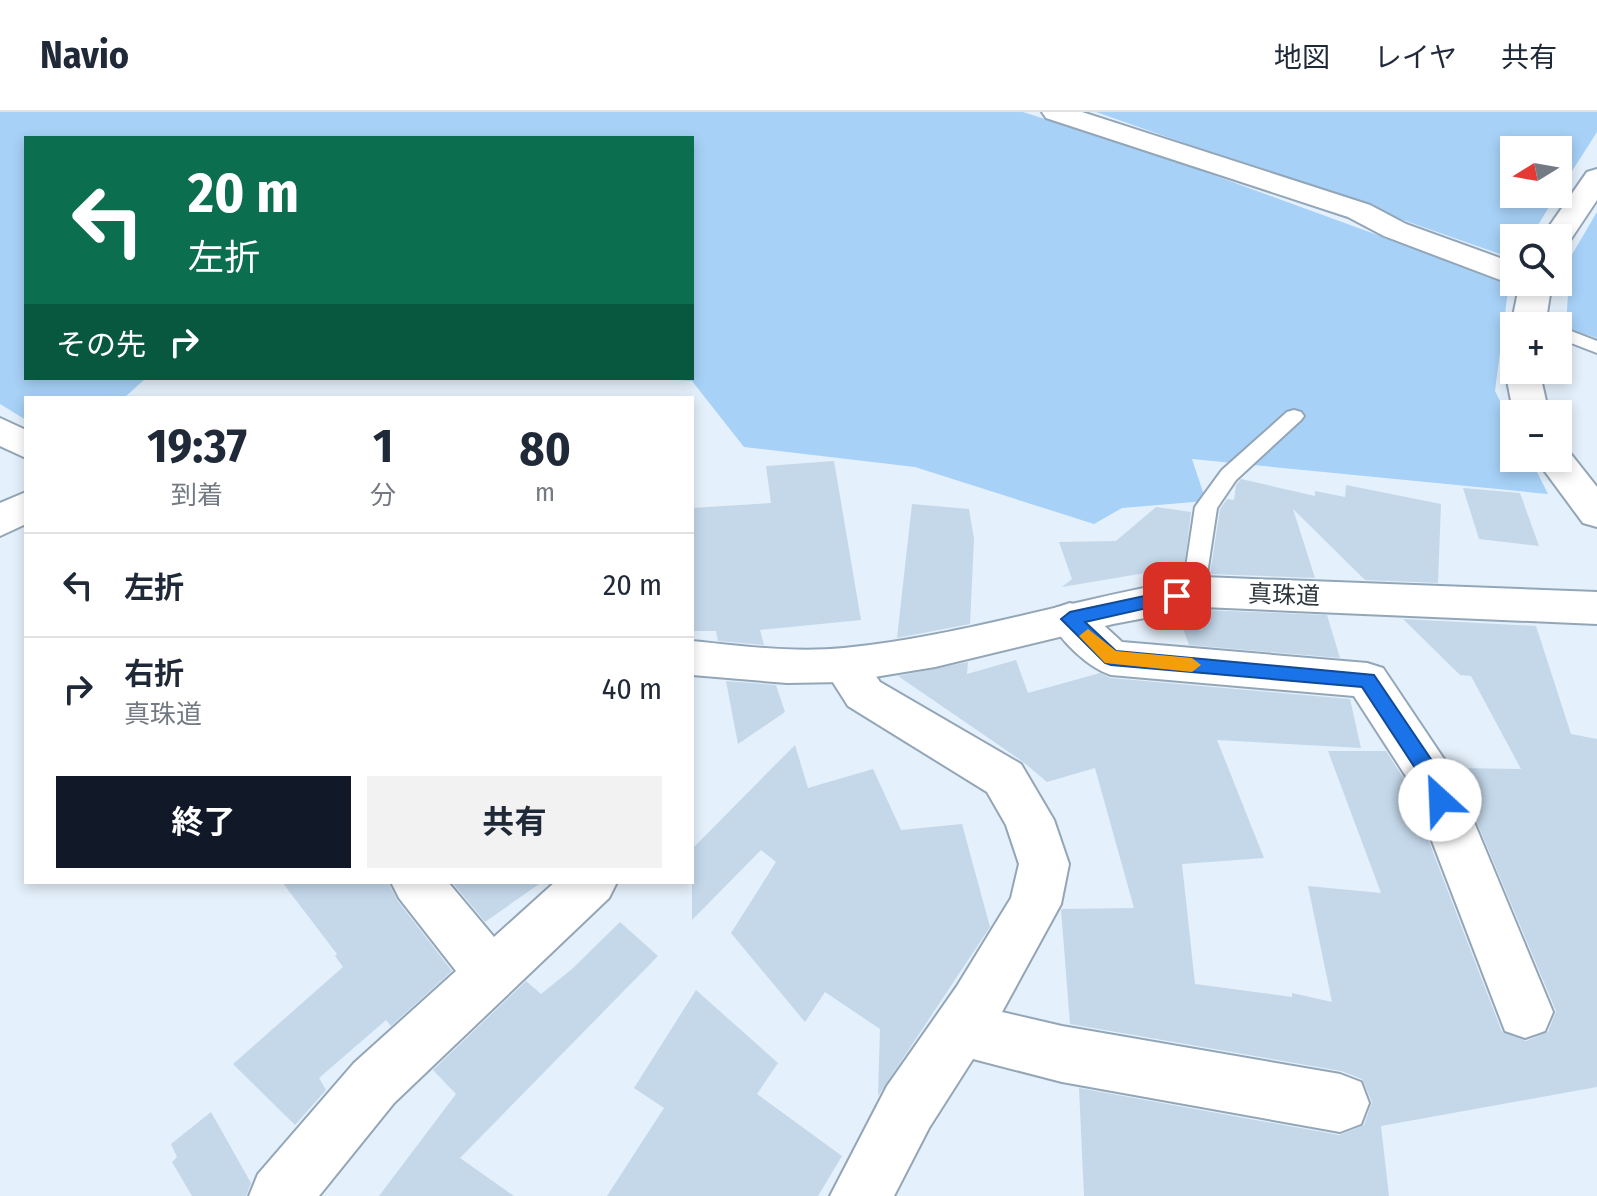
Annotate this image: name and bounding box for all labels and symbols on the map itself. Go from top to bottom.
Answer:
north arrow [1500,136,1572,208]
pin [1143,562,1211,630]
street label: 真珠道 [1248,580,1320,610]
position arrow [1398,758,1482,842]

